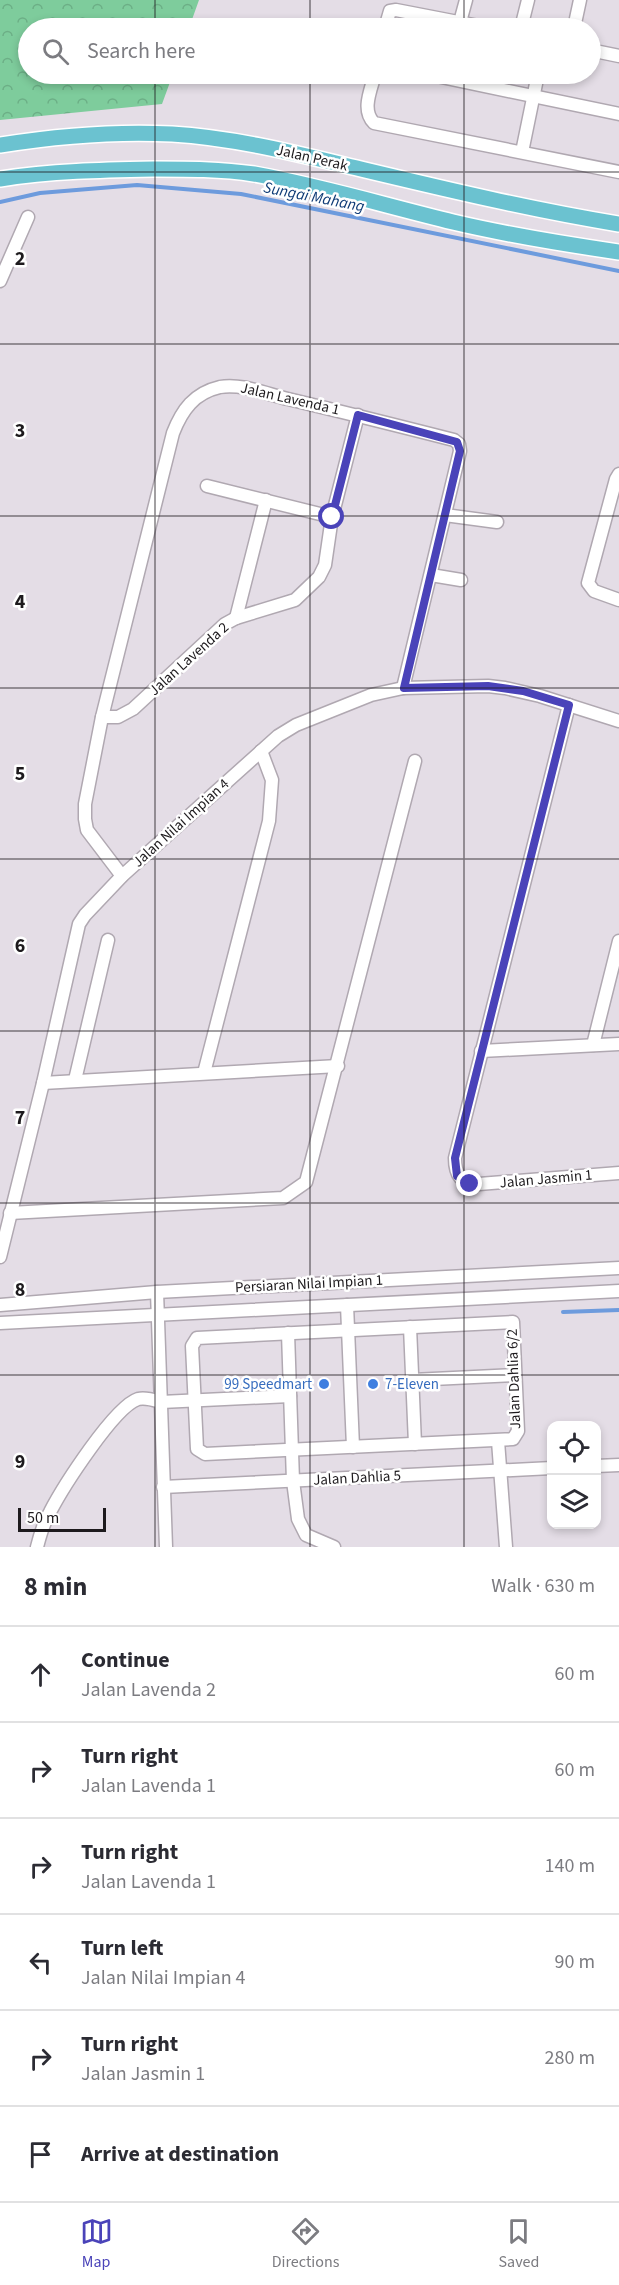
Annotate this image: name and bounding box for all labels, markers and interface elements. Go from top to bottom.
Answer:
search box [18,18,601,84]
icon: search [39,35,72,68]
text: Search here [87,35,195,67]
street label: Jalan Perak [274,140,350,177]
water label: Sungai Mahang [262,176,366,218]
text: 2 [15,245,25,273]
street label: Jalan Lavenda 1 [238,377,342,421]
text: 3 [15,417,25,445]
route start [318,503,344,529]
text: 4 [15,588,26,616]
street label: Jalan Lavenda 2 [144,617,234,701]
text: 5 [15,760,25,788]
street label: Jalan Nilai Impian 4 [128,774,234,872]
text: 6 [15,932,25,960]
text: 7 [15,1104,25,1132]
street label: Jalan Jasmin 1 [499,1164,593,1194]
route end [456,1170,482,1196]
street label: Persiaran Nilai Impian 1 [235,1270,383,1298]
text: 8 [15,1276,25,1304]
street label: Jalan Dahlia 6/2 [502,1328,526,1430]
place label: 99 Speedmart [224,1374,312,1395]
place label: 7-Eleven [385,1374,439,1395]
marker: 99 Speedmart [317,1377,331,1391]
marker: 7-Eleven [366,1377,380,1391]
map controls [547,1421,601,1529]
button: locate [547,1421,601,1475]
text: 9 [15,1448,25,1476]
street label: Jalan Dahlia 5 [313,1465,401,1491]
button: layers [547,1475,601,1529]
scale bar [18,1505,106,1532]
text: 50 m [27,1507,59,1529]
text: 8 min [24,1568,87,1605]
text: Walk · 630 m [491,1572,595,1600]
text: Continue [81,1644,170,1676]
icon: ahead [24,1658,57,1691]
text: 60 m [555,1660,595,1688]
text: Jalan Lavenda 2 [81,1676,216,1704]
text: Turn right [81,1740,178,1772]
icon: right [24,1754,57,1787]
text: 60 m [555,1756,595,1784]
text: Jalan Lavenda 1 [81,1772,216,1800]
text: Turn right [81,1836,178,1868]
icon: right [24,1850,57,1883]
text: 140 m [545,1852,595,1880]
text: Jalan Lavenda 1 [81,1868,216,1896]
text: Turn left [81,1932,163,1964]
icon: left [24,1946,57,1979]
text: 90 m [555,1948,595,1976]
text: Jalan Nilai Impian 4 [81,1964,246,1992]
text: Turn right [81,2028,178,2060]
icon: right [24,2042,57,2075]
text: 280 m [545,2044,595,2072]
text: Jalan Jasmin 1 [81,2060,205,2088]
icon: arrive [24,2138,57,2171]
text: Arrive at destination [81,2138,279,2170]
tab: Map [80,2215,113,2273]
tab: Directions [272,2215,339,2273]
tab: Saved [499,2215,539,2273]

